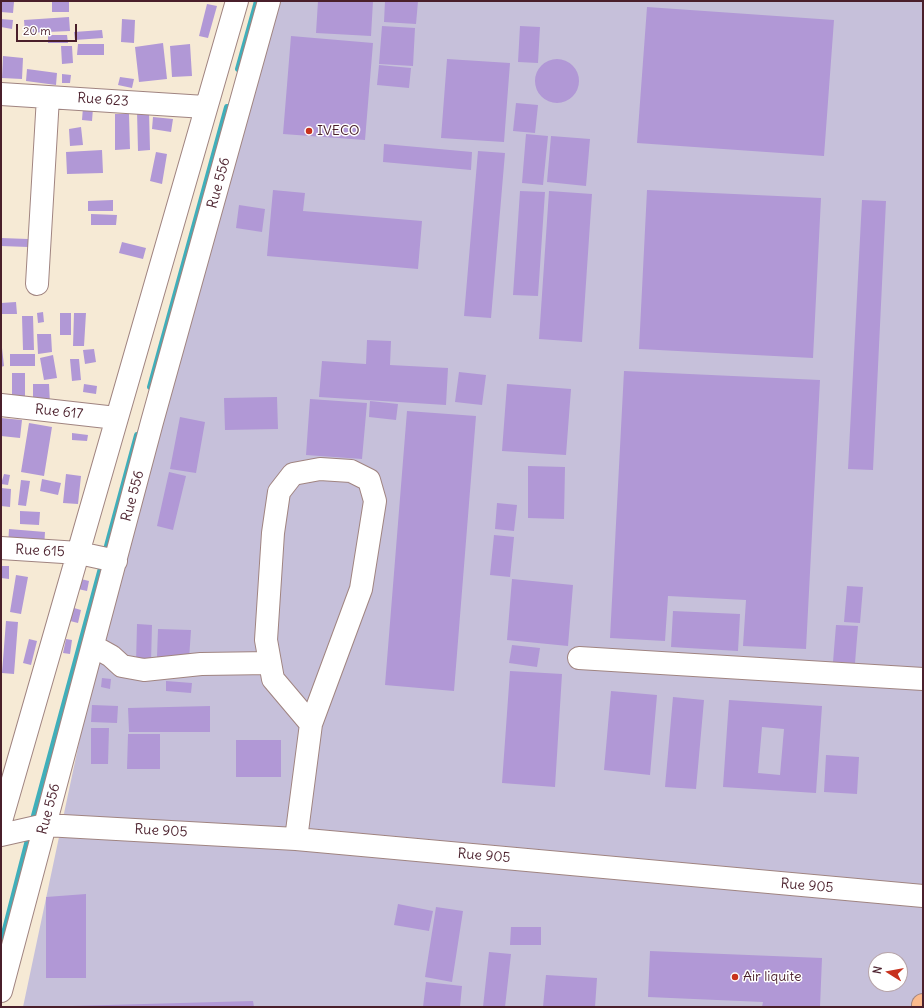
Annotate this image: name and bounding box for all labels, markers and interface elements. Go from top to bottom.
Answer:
scale bar [18,16,79,42]
text: 20 m [23,23,51,38]
street label: Rue 623 [77,90,129,110]
place label: IVECO [317,123,360,139]
marker: IVECO [304,126,314,136]
street label: Rue 556 [204,156,234,210]
street label: Rue 617 [34,401,84,423]
street label: Rue 556 [118,469,148,523]
street label: Rue 615 [15,541,65,561]
street label: Rue 556 [34,782,64,836]
street label: Rue 905 [134,821,188,841]
street label: Rue 905 [457,845,511,867]
street label: Rue 905 [780,875,834,897]
north arrow [868,952,908,992]
text: N [870,965,885,975]
place label: Air liquite [743,969,802,985]
marker: Air liquite [730,972,740,982]

